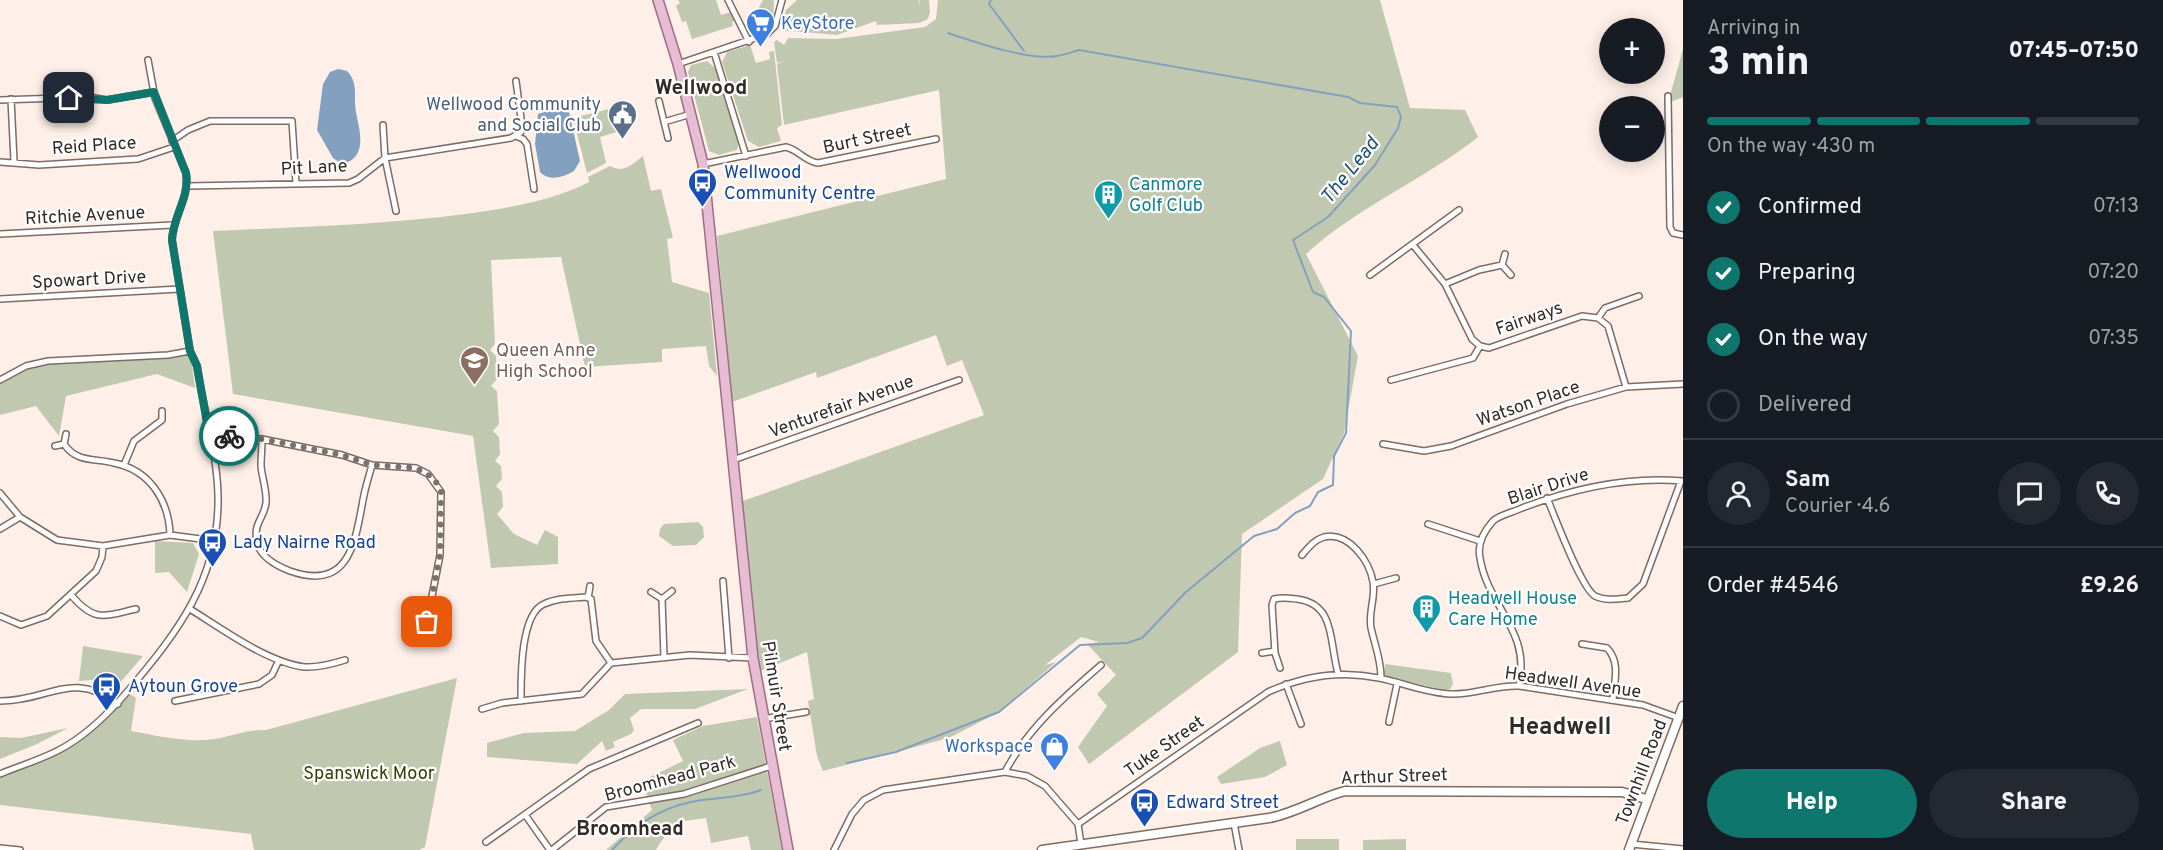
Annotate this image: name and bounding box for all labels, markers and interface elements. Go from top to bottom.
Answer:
supermarket icon: KeyStore [744,7,776,49]
place label: KeyStore [781,13,854,36]
text: Arriving in [1707,16,1800,42]
map controls [1599,18,1665,162]
button: + [1599,18,1665,84]
text: 07:45–07:50 [2009,38,2139,65]
text: 3 min [1707,40,1810,89]
pin [43,72,94,123]
district label: Wellwood [655,75,747,102]
icon: home [52,81,85,114]
place label: Wellwood Community and Social Club [426,94,601,138]
button: − [1599,96,1665,162]
public building icon: Wellwood Community and Social Club [606,98,638,140]
street label: Burt Street [821,119,914,160]
water label: The Lead [1316,131,1386,210]
street label: Reid Place [51,132,137,161]
text: On the way · 430 m [1707,134,1875,160]
street label: Pit Lane [280,155,348,182]
place label: Wellwood Community Centre [724,162,875,206]
bus stop icon: Wellwood Community Centre [687,166,719,208]
place label: Canmore Golf Club [1129,174,1203,218]
building icon: Canmore Golf Club [1092,178,1124,220]
icon: check [1707,191,1740,224]
text: Confirmed [1758,194,1862,221]
text: 07:13 [2093,194,2139,220]
street label: Ritchie Avenue [24,202,146,231]
icon: check [1707,257,1740,290]
text: Preparing [1758,260,1856,287]
text: 07:20 [2088,260,2139,286]
street label: Spowart Drive [31,266,147,295]
street label: Fairways [1493,297,1566,342]
icon: check [1707,323,1740,356]
text: On the way [1758,326,1868,353]
text: 07:35 [2088,326,2139,352]
place label: Queen Anne High School [496,340,595,384]
school or university icon: Queen Anne High School [459,344,491,386]
street label: Venturefair Avenue [766,370,917,444]
street label: Watson Place [1474,376,1583,433]
text: Delivered [1758,392,1852,419]
courier [199,406,259,466]
icon: bike [213,420,246,453]
button: person [1707,462,1770,525]
button: chat [1998,462,2061,525]
button: phone [2076,462,2139,525]
street label: Blair Drive [1505,463,1592,511]
text: Sam [1785,467,1830,494]
text: Courier · 4.6 [1785,494,1890,520]
bus stop icon: Lady Nairne Road [196,526,228,568]
place label: Lady Nairne Road [233,532,376,555]
text: Order #4546 [1707,573,1839,600]
text: £9.26 [2080,573,2139,600]
place label: Headwell House Care Home [1448,588,1577,632]
building icon: Headwell House Care Home [1411,592,1443,634]
pin [401,596,452,647]
icon: bag [410,605,443,638]
street label: Pilmuir Street [755,639,796,753]
street label: Headwell Avenue [1503,663,1643,704]
bus stop icon: Aytoun Grove [91,670,123,712]
place label: Aytoun Grove [128,676,238,699]
street label: Tuke Street [1120,711,1209,783]
district label: Headwell [1508,713,1612,743]
street label: Townhill Road [1612,716,1673,829]
shop icon: Workspace [1038,730,1070,772]
place label: Workspace [945,736,1033,759]
street label: Broomhead Park [602,751,739,808]
park label: Spanswick Moor [303,763,435,786]
street label: Arthur Street [1340,764,1448,791]
button: Help [1707,769,1917,838]
button: Share [1929,769,2139,838]
bus stop icon: Edward Street [1129,786,1161,828]
place label: Edward Street [1166,792,1279,815]
district label: Broomhead [576,817,684,843]

